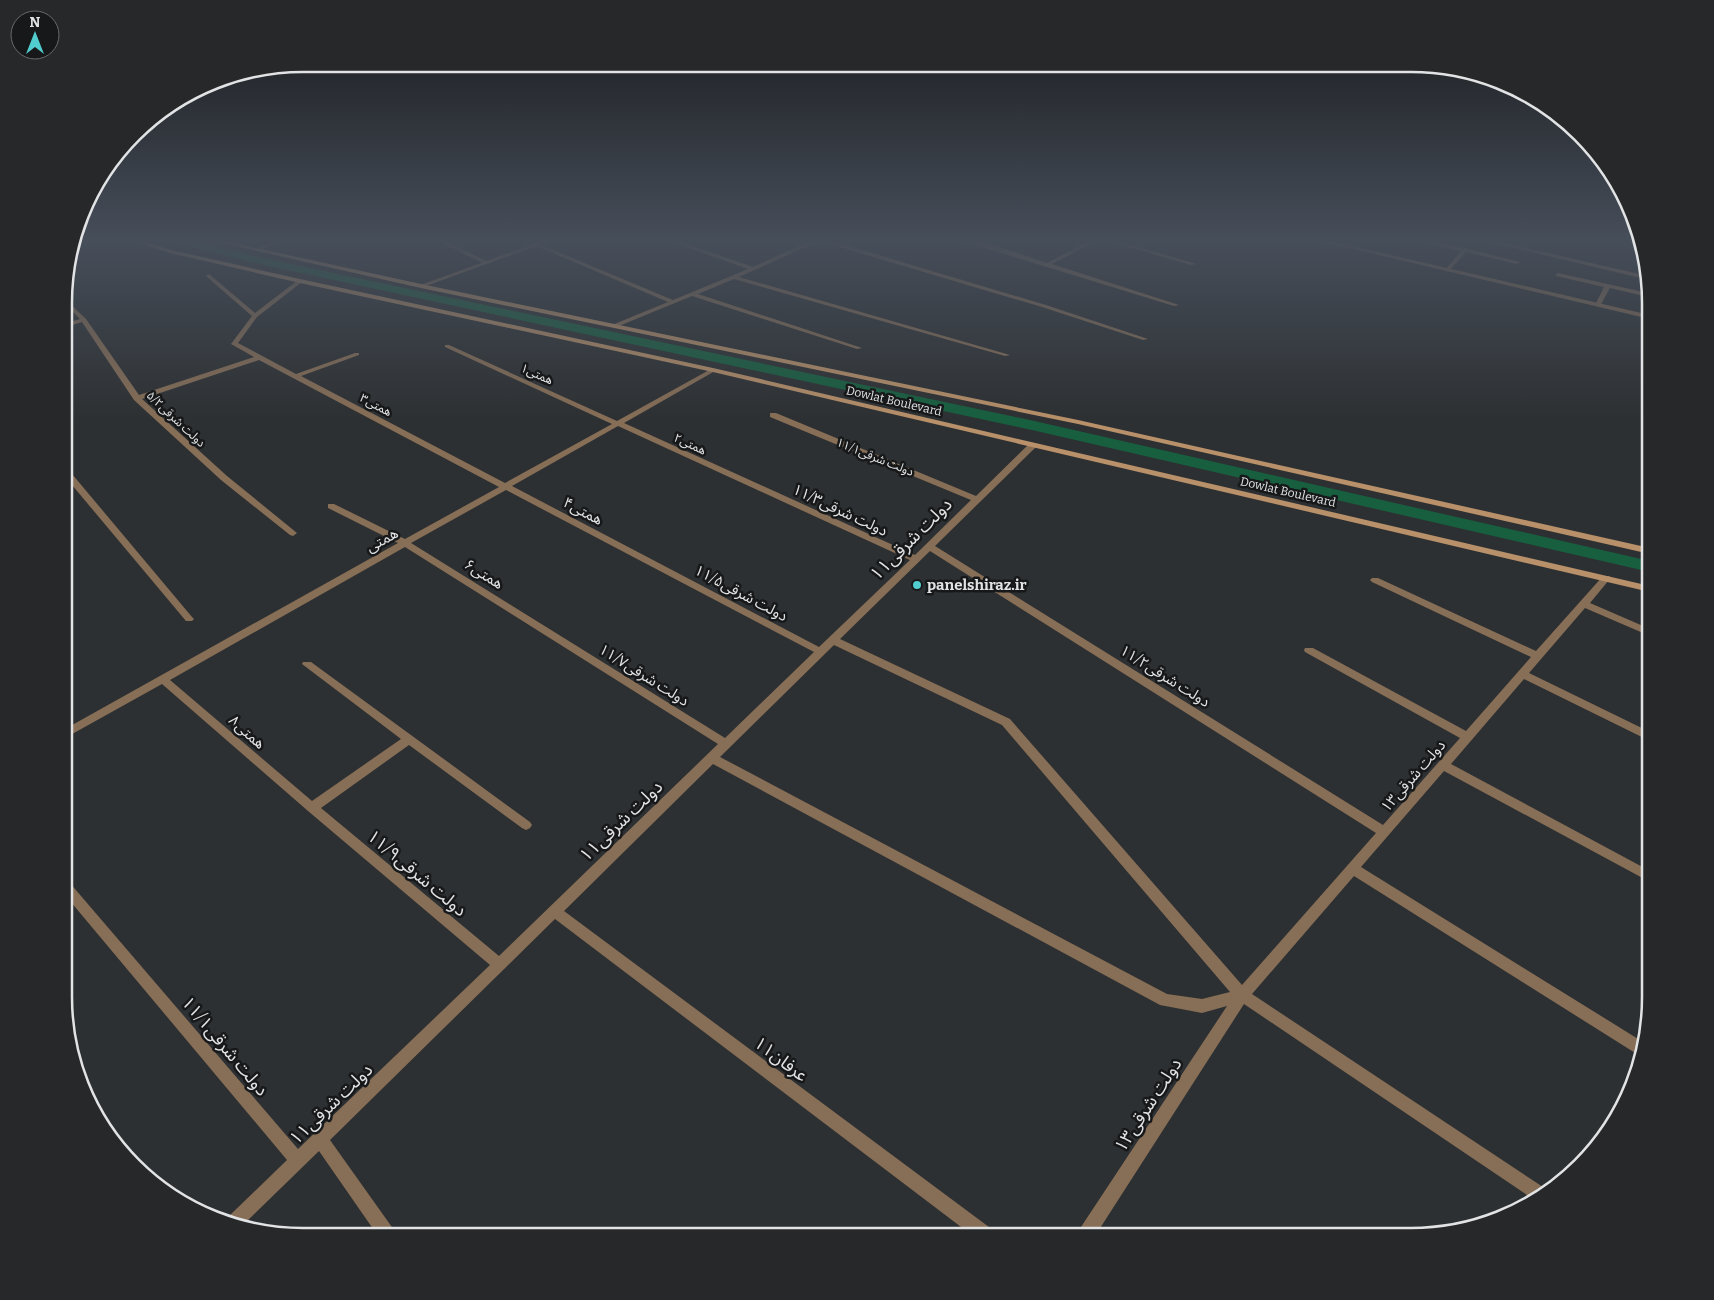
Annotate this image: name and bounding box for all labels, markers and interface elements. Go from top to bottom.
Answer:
north arrow [10,10,60,60]
text: N [30,14,41,31]
street label: ۱همتی [519,361,555,387]
street label: Dowlat Boulevard [845,383,943,419]
street label: ۵/۲دولت شرقی [144,388,208,450]
street label: ۳همتی [358,391,394,419]
street label: ۲همتی [672,430,708,458]
street label: ۱۱/۱دولت شرقی [834,435,916,479]
street label: Dowlat Boulevard [1239,474,1337,510]
street label: ۱۱/۳دولت شرقی [790,480,890,540]
street label: ۴همتی [560,493,606,529]
street label: ۱۱دولت شرقی [865,493,957,585]
street label: همتی [363,524,401,556]
street label: ۶همتی [461,555,507,593]
street label: ۱۱/۵دولت شرقی [691,561,791,625]
place label: panelshiraz.ir [927,576,1027,594]
marker: panelshiraz.ir [911,579,923,591]
street label: ۱۱/۷دولت شرقی [596,640,692,710]
street label: ۱۱/۲دولت شرقی [1117,641,1213,711]
street label: همتی۸ [225,711,269,753]
street label: ۱۳دولت شرقی [1377,736,1449,816]
street label: ۱۱دولت شرقی [575,776,667,866]
street label: ۱۱/۹دولت شرقی [363,825,471,921]
street label: ۱۱/۱دولت شرقی [177,992,273,1100]
street label: ۱۱عرفان [750,1032,812,1086]
street label: دولت شرقی۱۳ [1110,1054,1186,1156]
street label: ۱۱دولت شرقی [285,1059,377,1149]

